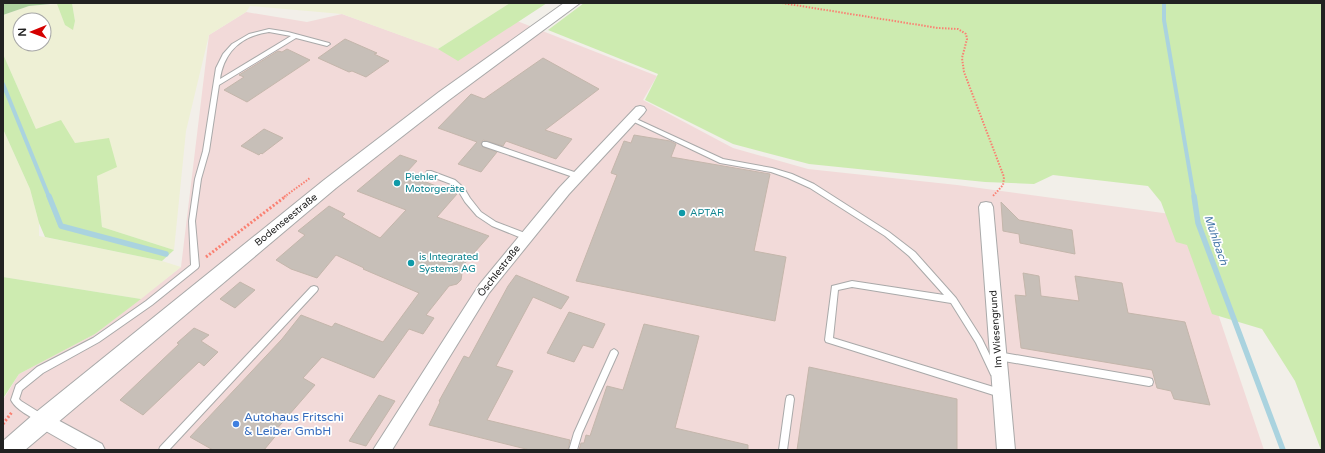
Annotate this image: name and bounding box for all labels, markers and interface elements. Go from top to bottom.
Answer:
north arrow [12,12,52,52]
text: N [16,28,29,37]
place label: Piehler Motorgeräte [405,171,465,195]
marker: Piehler Motorgeräte [392,178,402,188]
street label: Bodenseestraße [252,191,320,249]
place label: APTAR [690,207,724,219]
marker: APTAR [677,208,687,218]
water label: Mühlbach [1201,213,1231,267]
street label: Öschlestraße [475,243,523,299]
place label: is Integrated Systems AG [419,251,478,275]
marker: is Integrated Systems AG [406,258,416,268]
street label: Im Wiesengrund [987,290,1005,368]
place label: Autohaus Fritschi & Leiber GmbH [244,410,344,438]
marker: Autohaus Fritschi & Leiber GmbH [231,419,241,429]

